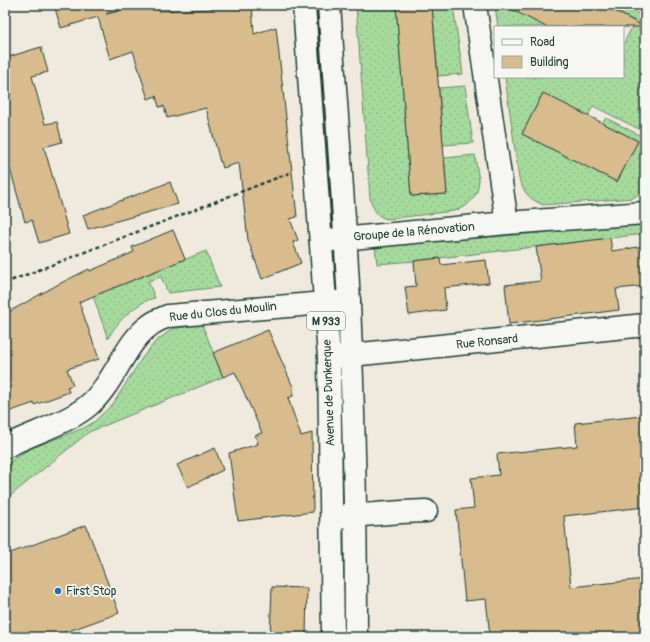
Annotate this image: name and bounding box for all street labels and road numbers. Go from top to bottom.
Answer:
street label: Groupe de la Rénovation [353,219,475,245]
street label: Rue du Clos du Moulin [169,299,278,325]
road number: M 933 [307,312,345,330]
street label: Rue Ronsard [455,331,519,353]
street label: Avenue de Dunkerque [320,339,338,447]

